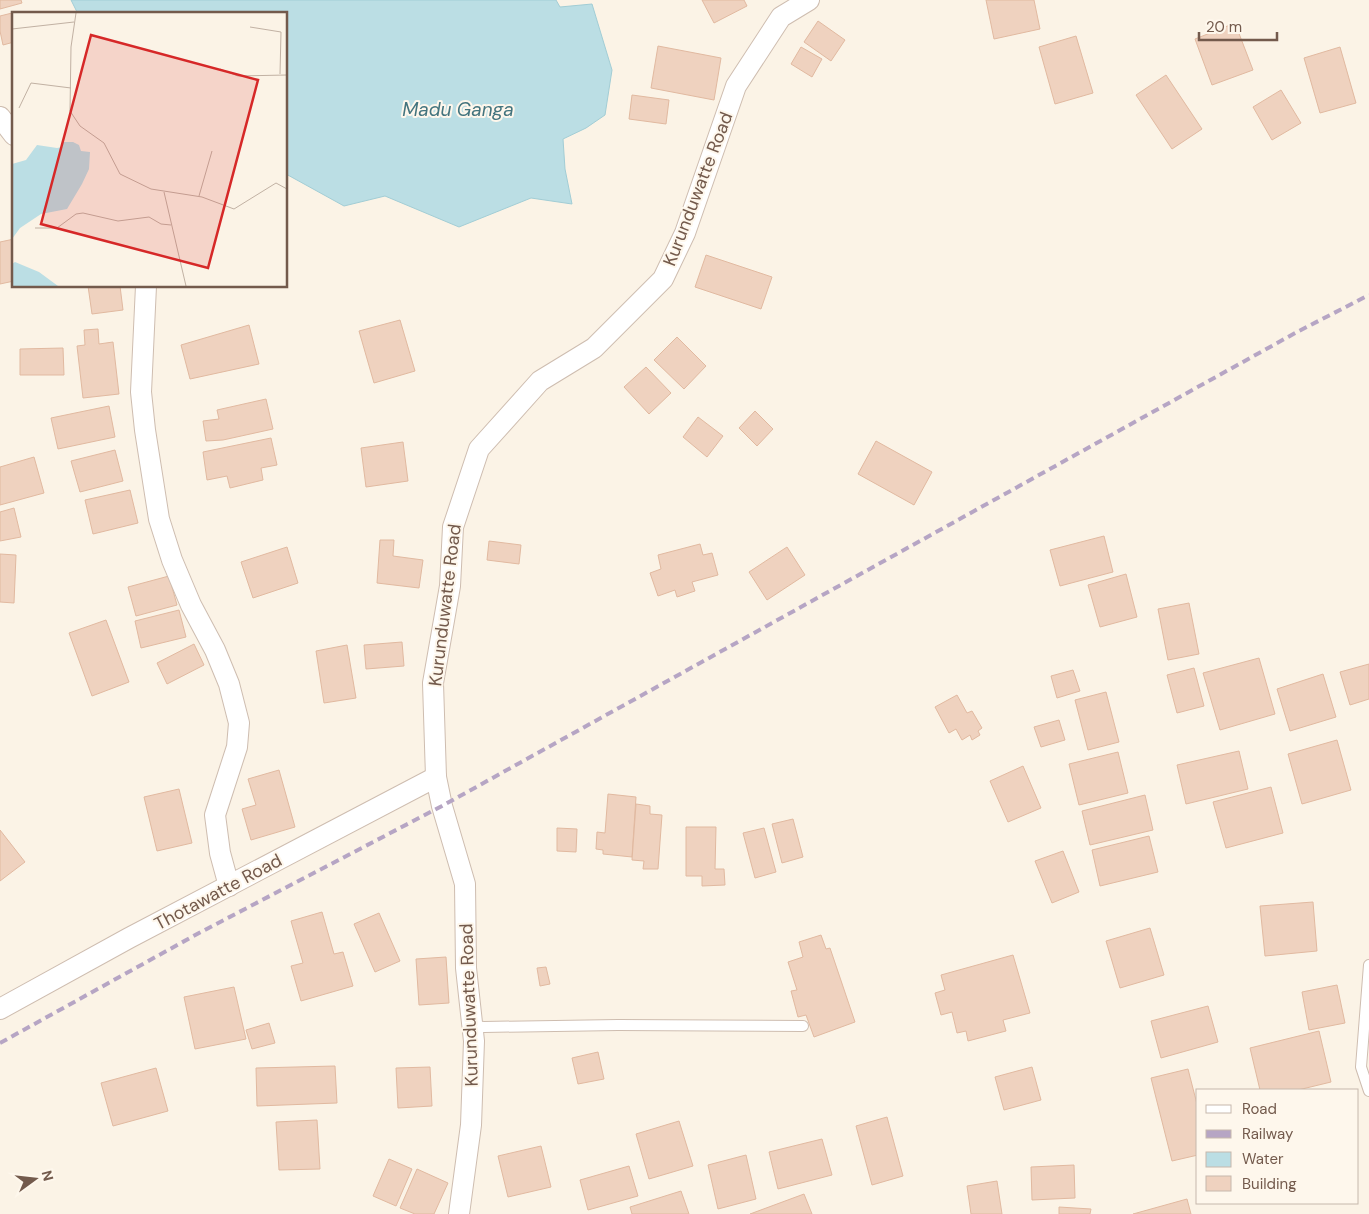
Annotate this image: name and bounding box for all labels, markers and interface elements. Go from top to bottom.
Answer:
scale bar [1199,10,1276,42]
inset map [12,12,288,288]
text: 20 m [1206,17,1242,37]
water label: Madu Ganga [402,97,514,122]
street label: Kurunduwatte Road [658,109,738,269]
street label: Kurunduwatte Road [423,523,467,687]
street label: Thotawatte Road [150,848,286,936]
street label: Kurunduwatte Road [454,923,484,1087]
legend [1196,1089,1359,1204]
text: Road [1242,1099,1277,1119]
text: Railway [1242,1124,1294,1144]
text: Water [1242,1149,1284,1169]
north arrow [10,1154,60,1204]
text: N [38,1168,58,1183]
text: Building [1242,1174,1297,1194]

